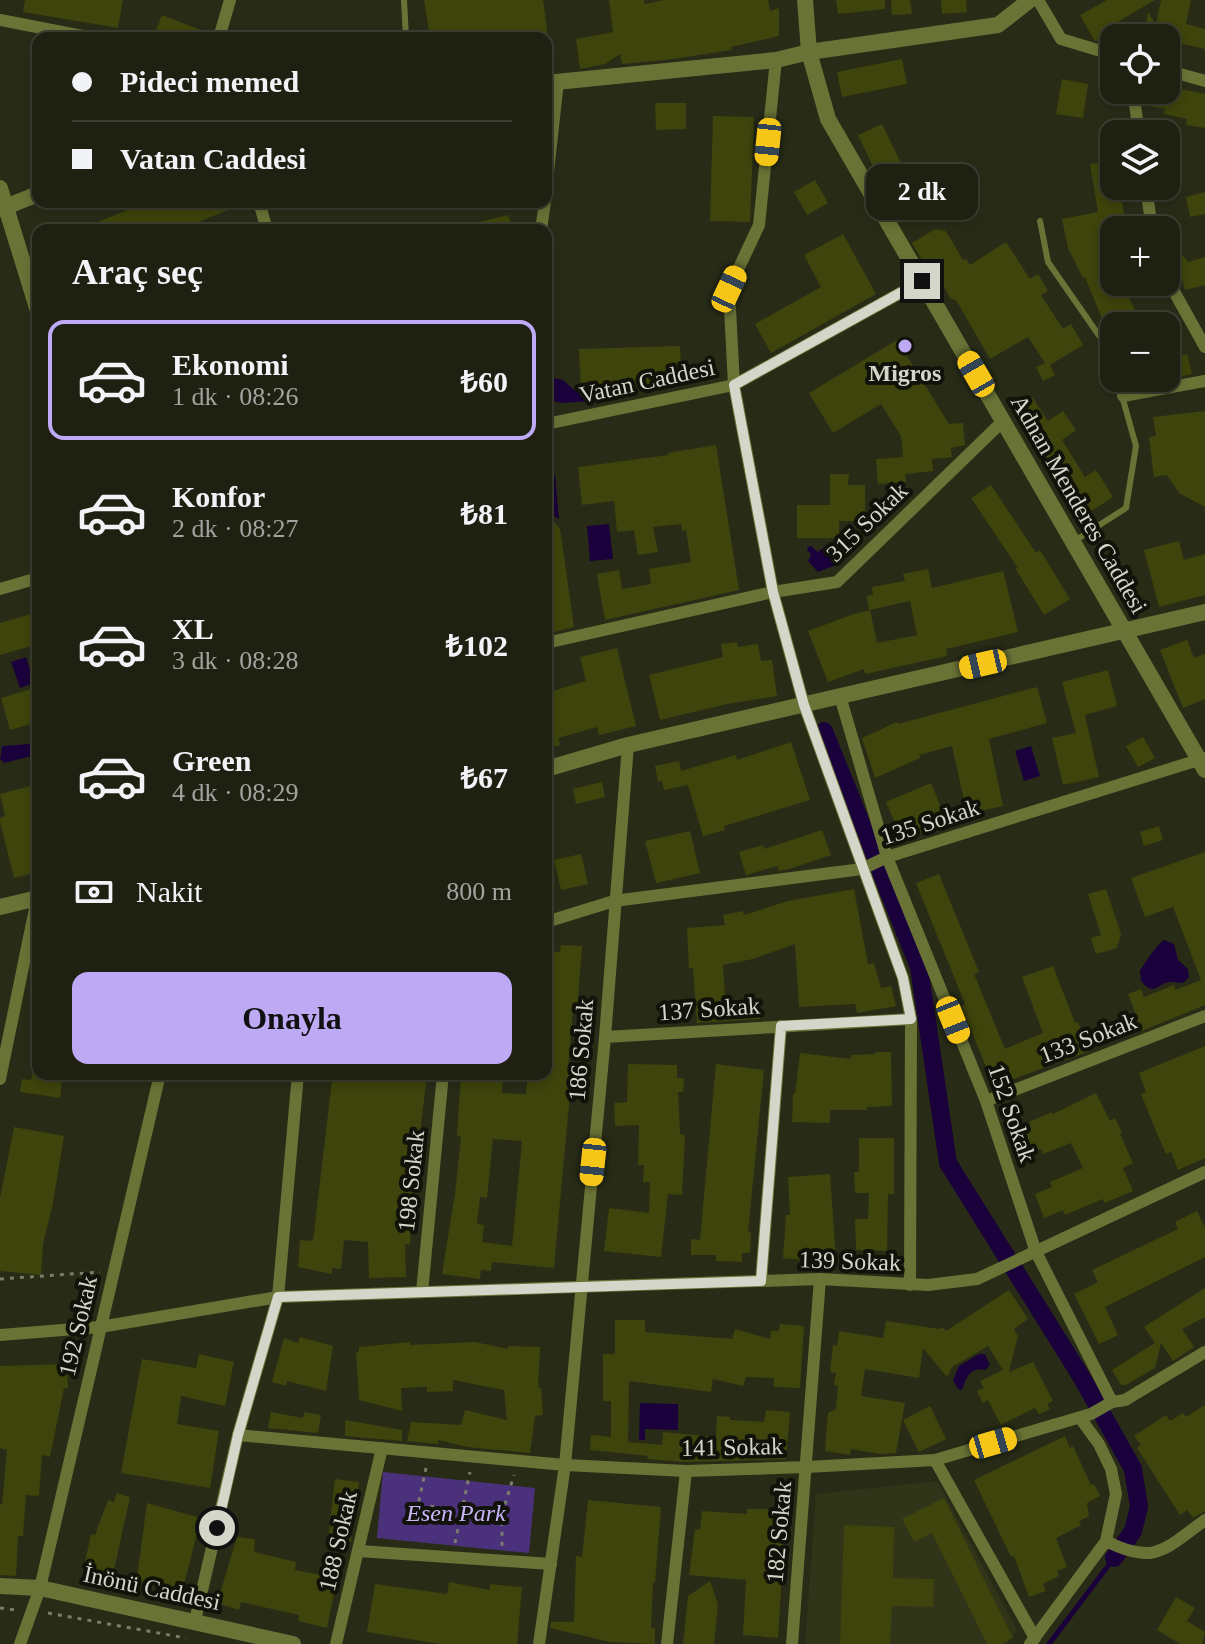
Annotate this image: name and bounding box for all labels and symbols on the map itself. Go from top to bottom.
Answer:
car [754,117,782,167]
callout: 2 dk [866,165,978,221]
car [708,262,750,316]
route end [904,263,940,299]
marker: Migros [896,337,914,355]
car [954,347,998,401]
street label: Vatan Caddesi [577,354,718,408]
place label: Migros [869,360,941,386]
street label: Adnan Menderes Caddesi [1006,390,1152,618]
street label: 315 Sokak [821,477,913,567]
car [957,647,1009,681]
street label: 135 Sokak [877,794,983,850]
street label: 137 Sokak [657,992,761,1026]
car [933,993,973,1047]
street label: 186 Sokak [564,998,598,1102]
street label: 133 Sokak [1036,1008,1140,1068]
street label: 152 Sokak [983,1061,1041,1165]
street label: 198 Sokak [393,1129,429,1233]
car [579,1137,607,1187]
street label: 139 Sokak [799,1246,901,1276]
street label: 192 Sokak [54,1273,102,1379]
car [967,1425,1019,1461]
street label: 141 Sokak [681,1433,783,1461]
street label: 182 Sokak [762,1480,796,1584]
street label: 188 Sokak [314,1488,362,1594]
park label: Esen Park [405,1500,506,1526]
route start [199,1510,235,1546]
street label: İnönü Caddesi [81,1561,223,1615]

